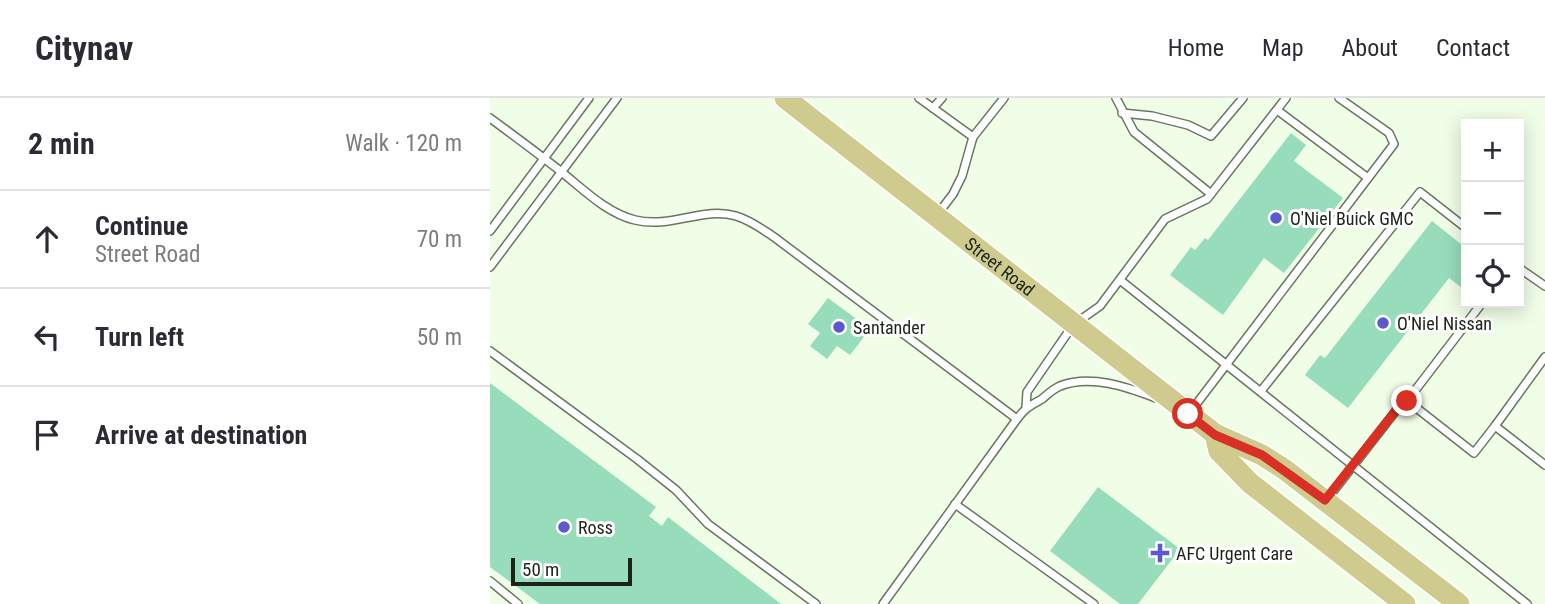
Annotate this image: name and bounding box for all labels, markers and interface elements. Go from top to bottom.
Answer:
text: Citynav [35,29,133,68]
text: Home [1168,34,1224,62]
text: Map [1262,34,1304,62]
text: About [1342,34,1398,62]
text: Contact [1436,34,1510,62]
map controls [1461,119,1524,308]
button: + [1461,119,1524,182]
text: 2 min [28,126,95,161]
text: Walk · 120 m [345,130,462,157]
button: − [1461,182,1524,245]
place label: O'Niel Buick GMC [1290,208,1414,229]
marker: O'Niel Buick GMC [1268,210,1284,226]
text: Continue [95,211,188,241]
icon: ahead [28,220,66,258]
text: 70 m [417,226,462,253]
street label: Street Road [961,232,1039,300]
text: Street Road [95,241,200,268]
button: locate [1461,245,1524,308]
place label: O'Niel Nissan [1397,313,1492,334]
marker: O'Niel Nissan [1375,315,1391,331]
place label: Santander [853,317,926,338]
icon: left [28,318,66,356]
marker: Santander [831,319,847,335]
text: Turn left [95,322,184,352]
text: 50 m [417,324,462,351]
route end [1391,385,1422,416]
route start [1172,398,1203,429]
icon: arrive [28,416,66,454]
text: Arrive at destination [95,420,307,450]
place label: Ross [578,517,613,538]
marker: Ross [556,519,572,535]
marker: AFC Urgent Care [1150,543,1170,563]
place label: AFC Urgent Care [1176,543,1293,564]
scale bar [511,555,632,587]
text: 50 m [522,558,559,581]

